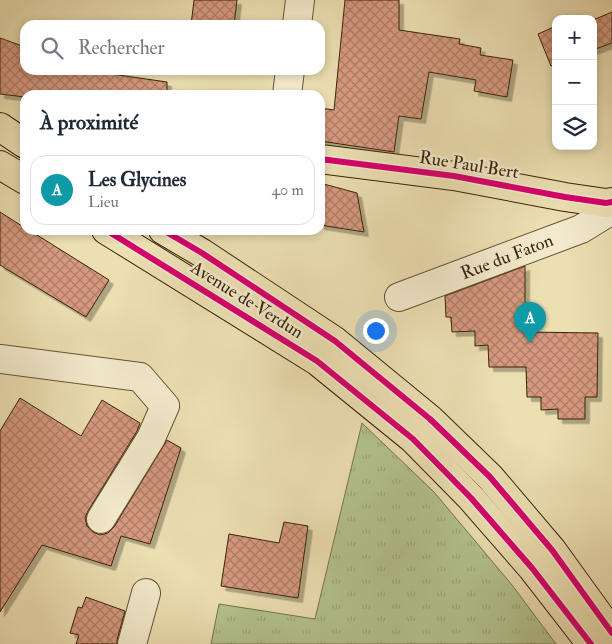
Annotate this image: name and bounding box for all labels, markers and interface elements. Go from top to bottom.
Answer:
map controls [552,15,597,150]
button: + [552,15,597,60]
search box [20,20,325,75]
icon: search [38,34,66,62]
text: Rechercher [78,36,165,60]
button: − [552,60,597,105]
button: layers [552,105,597,150]
text: À proximité [40,109,138,136]
street label: Rue Paul Bert [418,146,521,184]
text: Les Glycines [88,168,186,192]
text: A [52,180,62,200]
text: 40 m [271,180,304,200]
text: Lieu [88,192,119,212]
street label: Rue du Faton [457,229,557,285]
street label: Avenue de Verdun [185,256,308,344]
pin: A [514,302,546,343]
your location [363,318,389,344]

